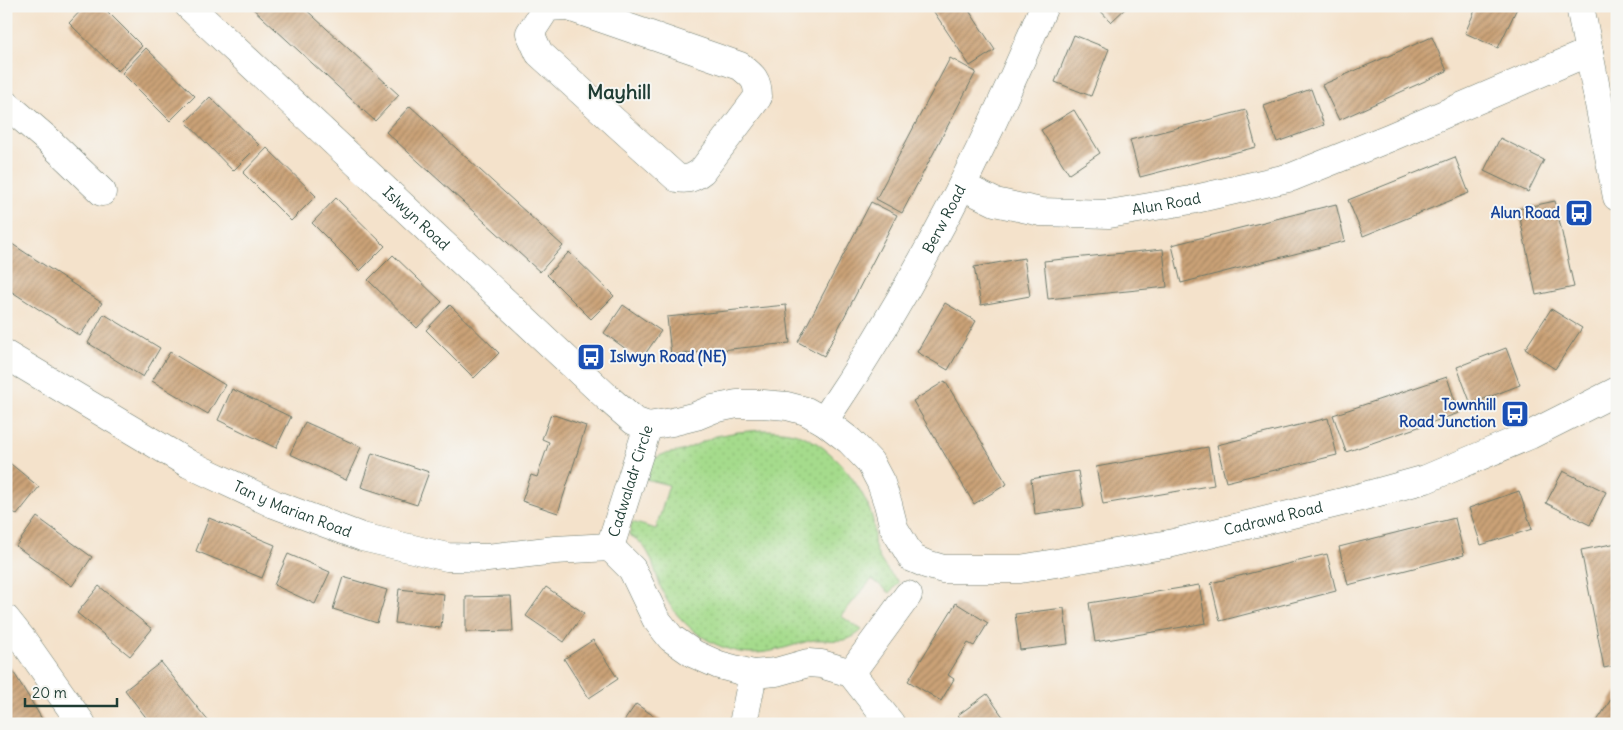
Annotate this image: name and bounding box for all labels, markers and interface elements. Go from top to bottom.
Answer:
district label: Mayhill [587,79,651,104]
street label: Berw Road [918,181,970,257]
street label: Islwyn Road [379,182,454,254]
street label: Alun Road [1131,188,1203,219]
bus stop icon: Alun Road [1564,198,1594,228]
place label: Alun Road [1491,203,1560,222]
bus stop icon: Islwyn Road (NE) [576,342,606,372]
place label: Islwyn Road (NE) [610,347,727,367]
place label: Townhill Road Junction [1399,395,1496,431]
bus stop icon: Townhill Road Junction [1500,399,1530,429]
street label: Cadwaladr Circle [604,423,657,539]
street label: Tan y Marian Road [230,476,355,541]
street label: Cadrawd Road [1222,497,1325,539]
scale bar [25,675,118,707]
text: 20 m [32,683,67,702]

